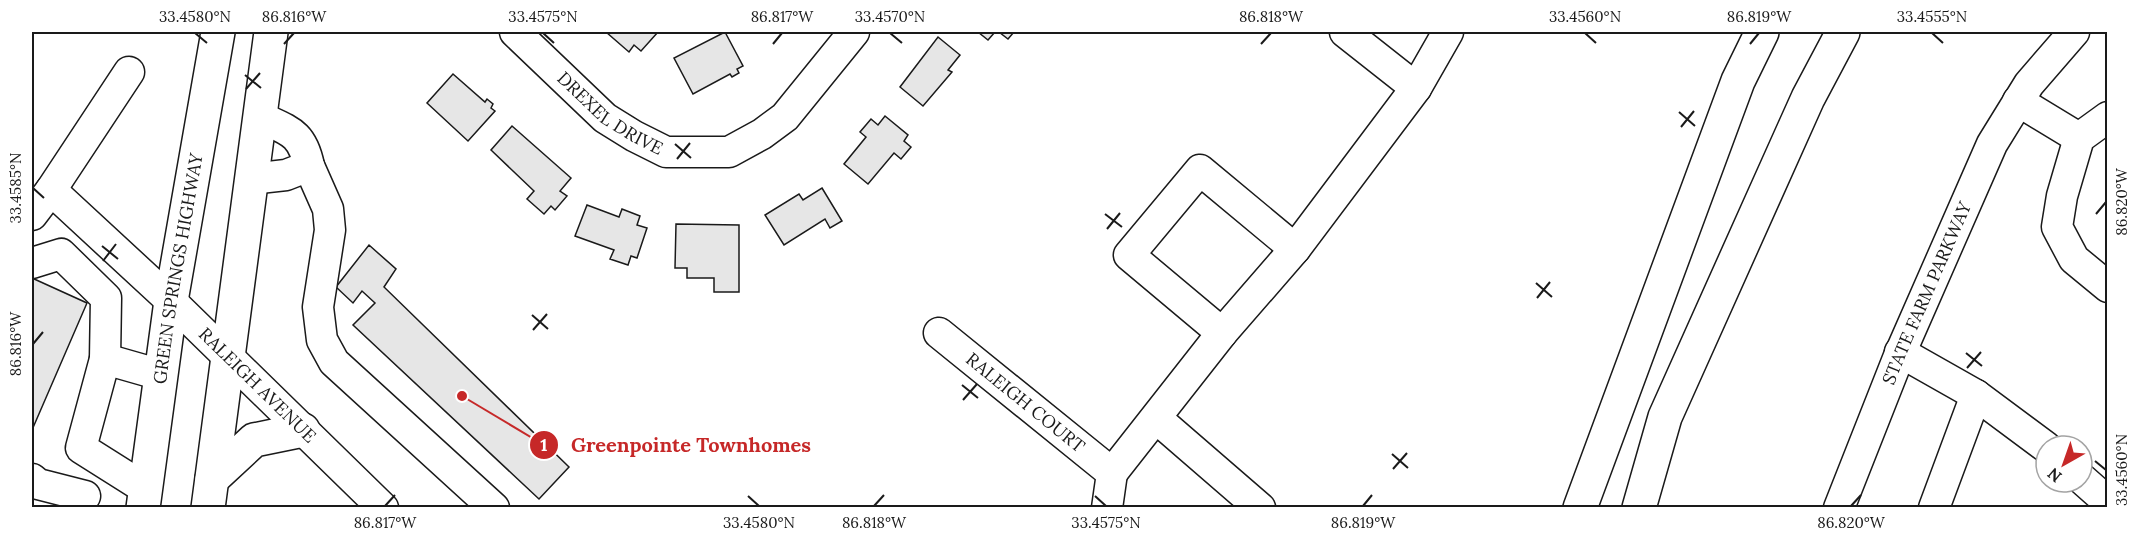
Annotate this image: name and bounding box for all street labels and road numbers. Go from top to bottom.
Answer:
street label: DREXEL DRIVE [552,66,667,160]
street label: GREEN SPRINGS HIGHWAY [148,151,208,385]
street label: STATE FARM PARKWAY [1877,198,1976,388]
street label: RALEIGH AVENUE [194,322,321,447]
street label: RALEIGH COURT [961,347,1090,458]

